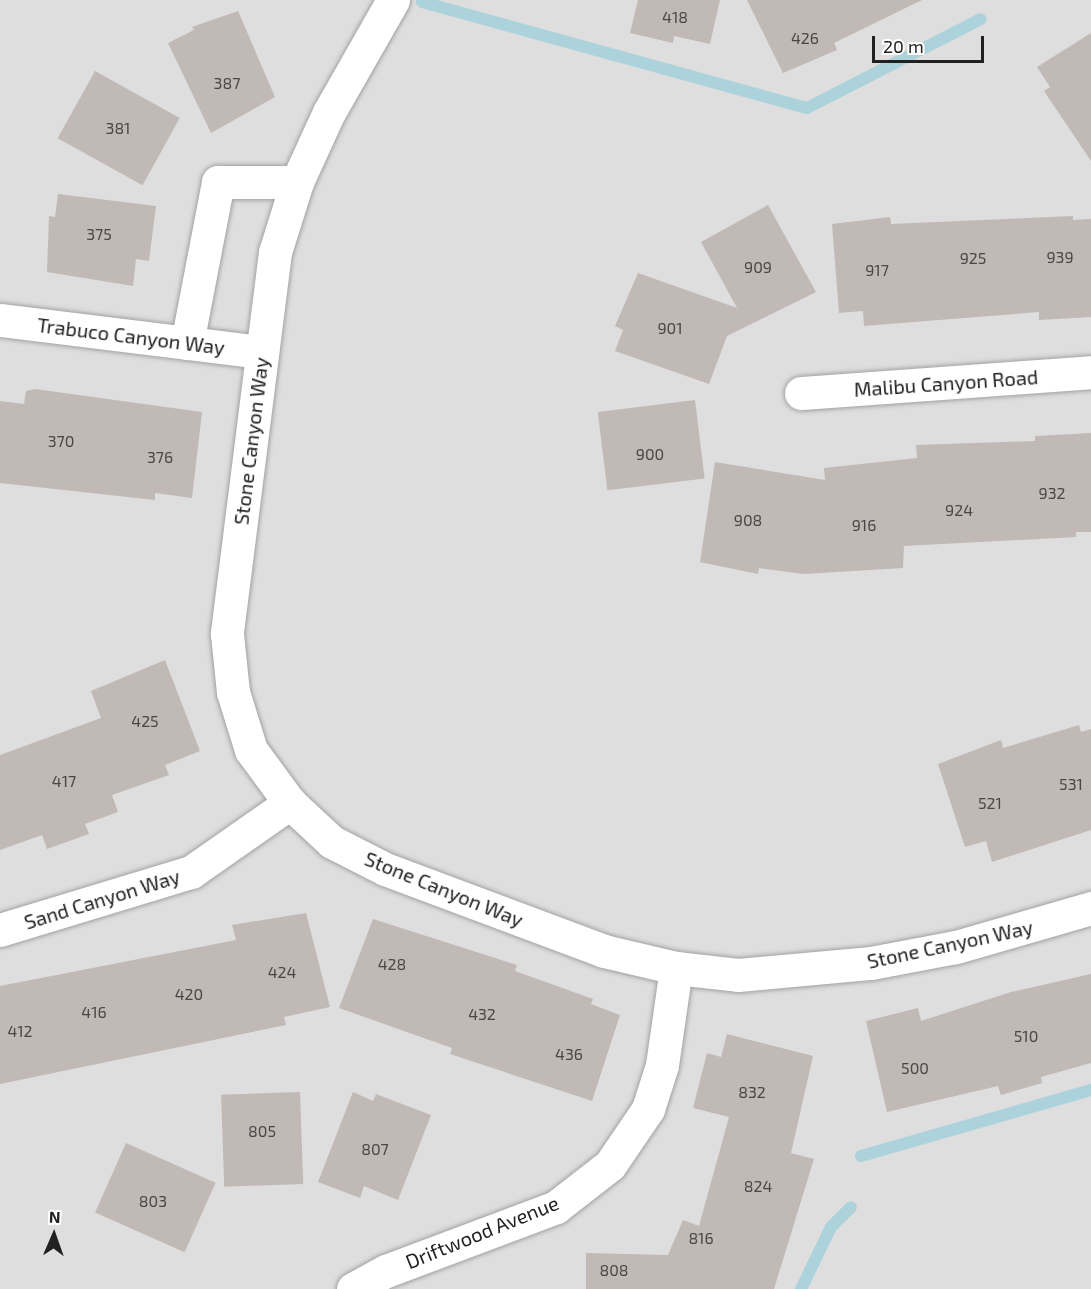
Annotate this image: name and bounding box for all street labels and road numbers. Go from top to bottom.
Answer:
street label: Trabuco Canyon Way [36,313,226,359]
street label: Stone Canyon Way [229,356,273,526]
street label: Malibu Canyon Road [853,365,1039,401]
street label: Stone Canyon Way [361,846,527,932]
street label: Sand Canyon Way [21,864,183,934]
street label: Stone Canyon Way [865,915,1035,973]
street label: Driftwood Avenue [402,1190,562,1274]

